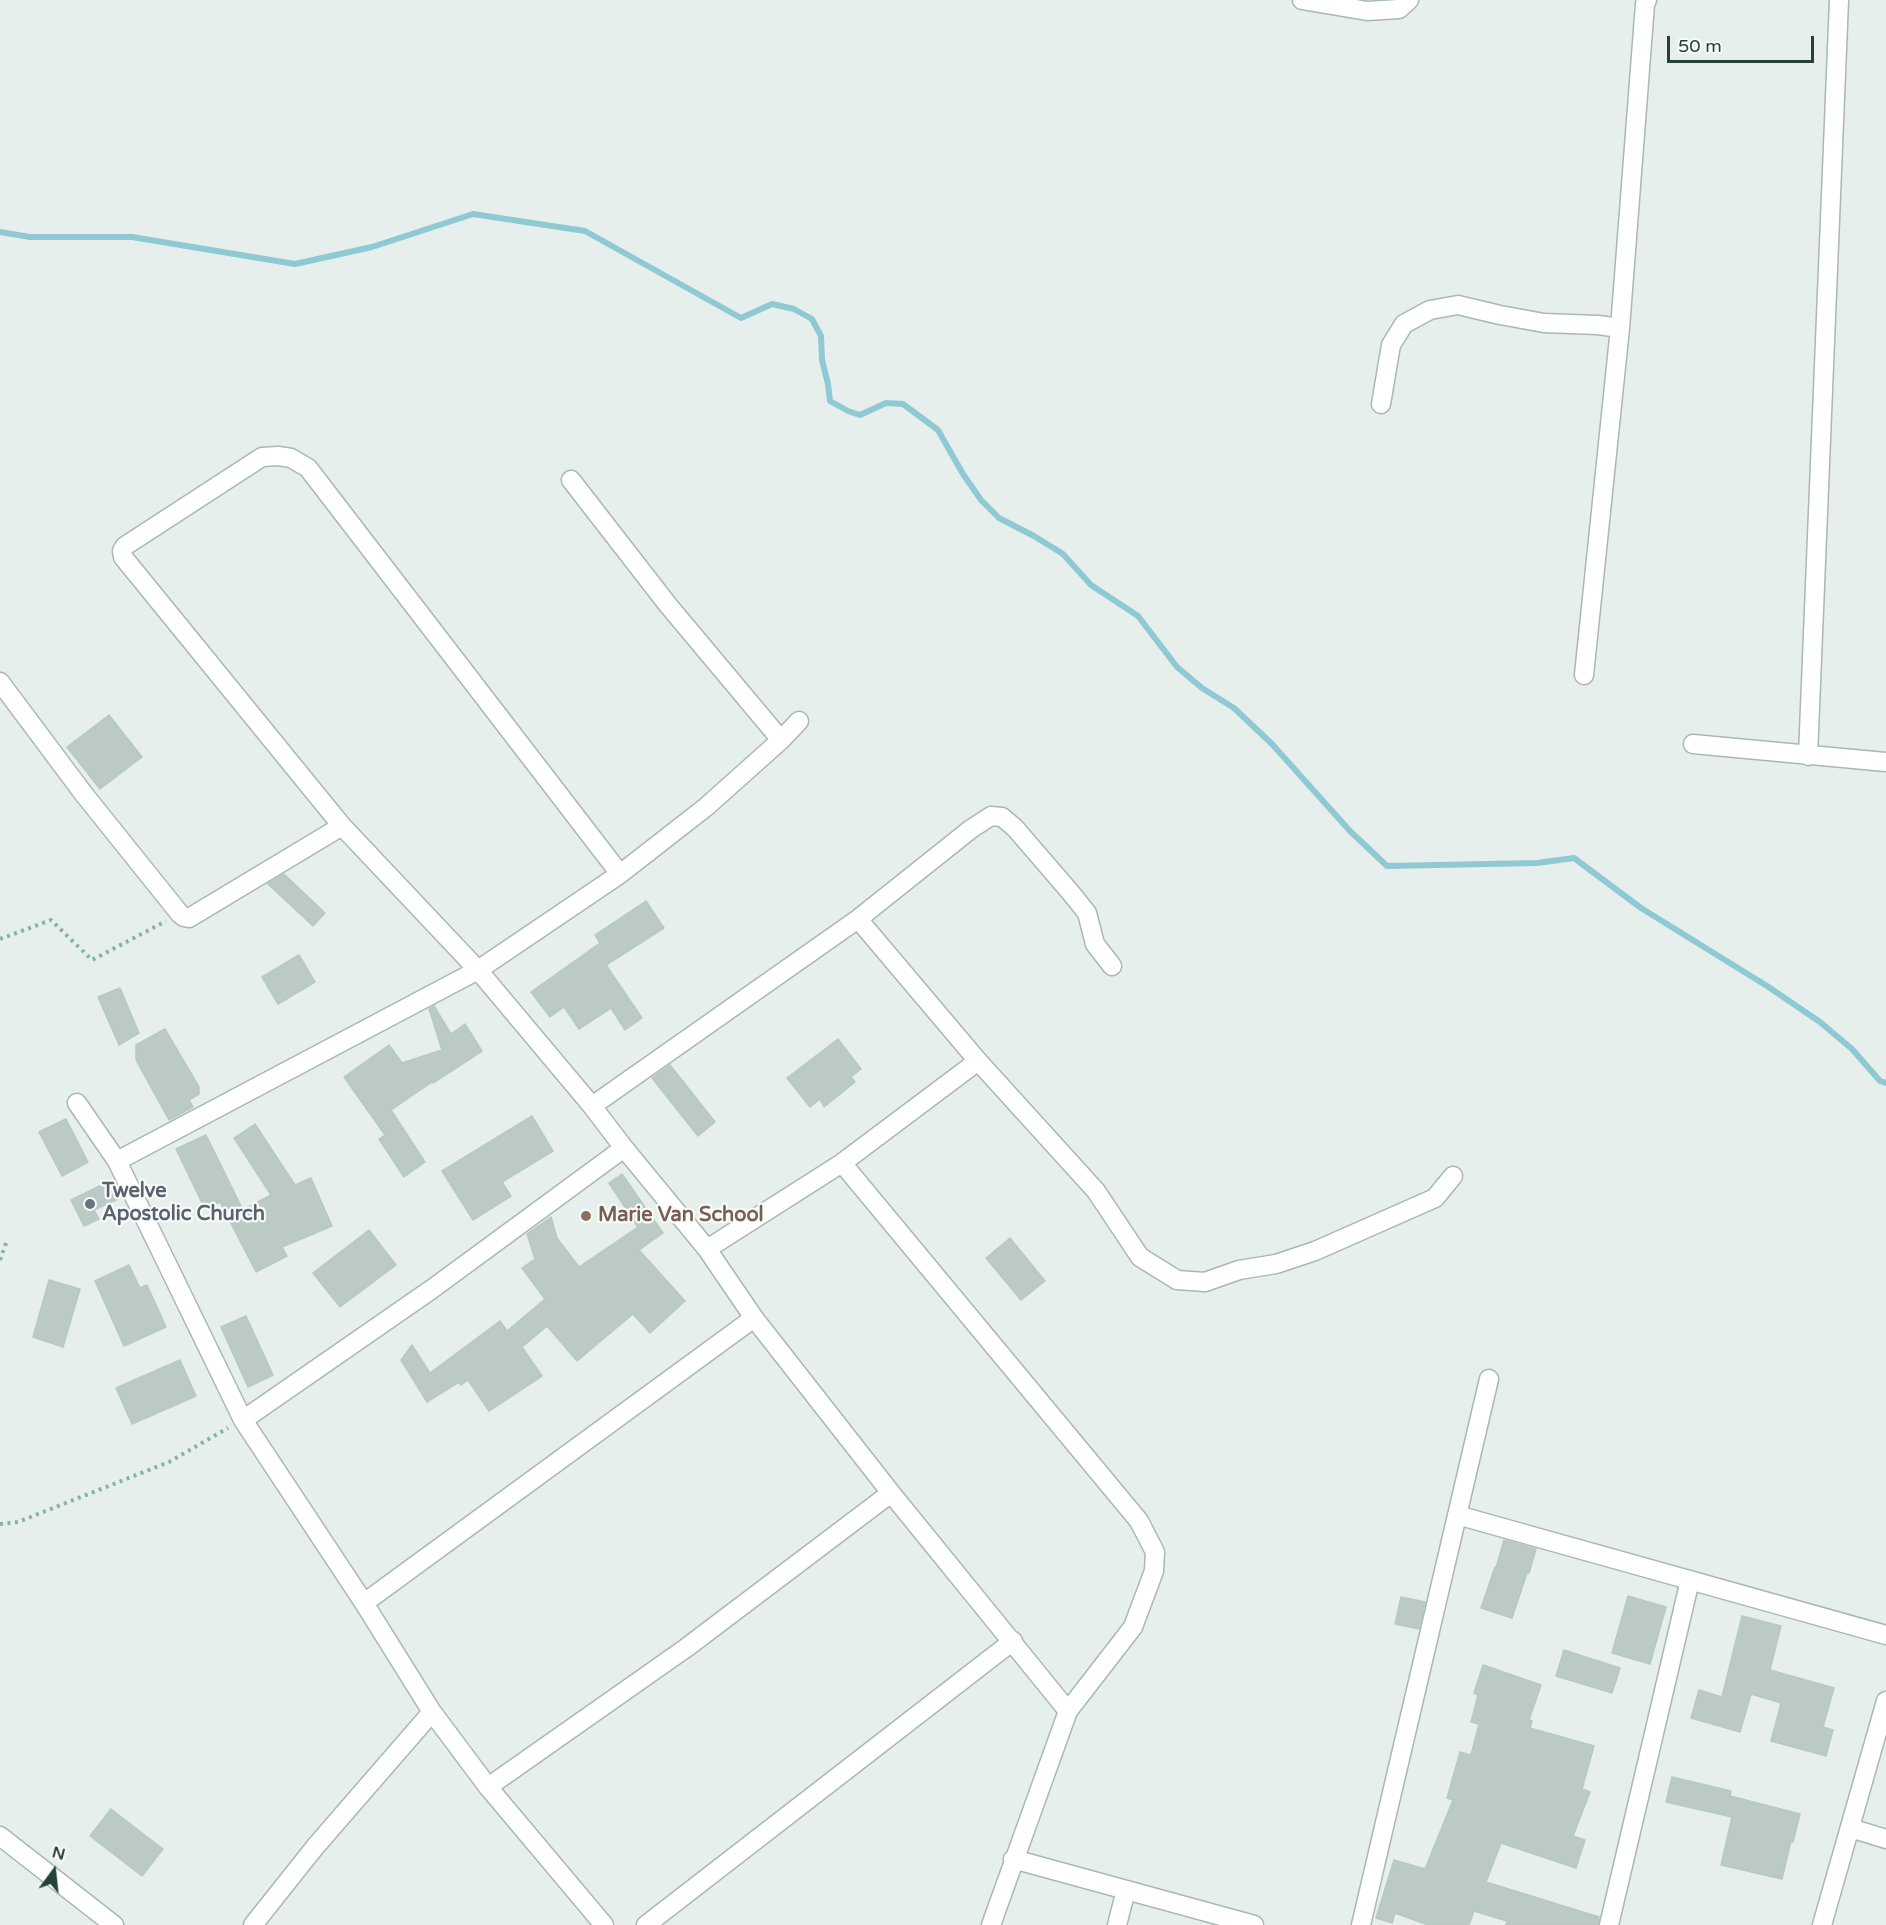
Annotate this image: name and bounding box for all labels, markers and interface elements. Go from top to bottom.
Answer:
scale bar [1670,24,1817,62]
text: 50 m [1678,35,1722,57]
place label: Twelve Apostolic Church [102,1180,265,1227]
marker: Twelve Apostolic Church [83,1197,97,1211]
place label: Marie Van School [598,1204,764,1228]
marker: Marie Van School [579,1209,593,1223]
north arrow [24,1841,84,1901]
text: N [50,1842,67,1865]

